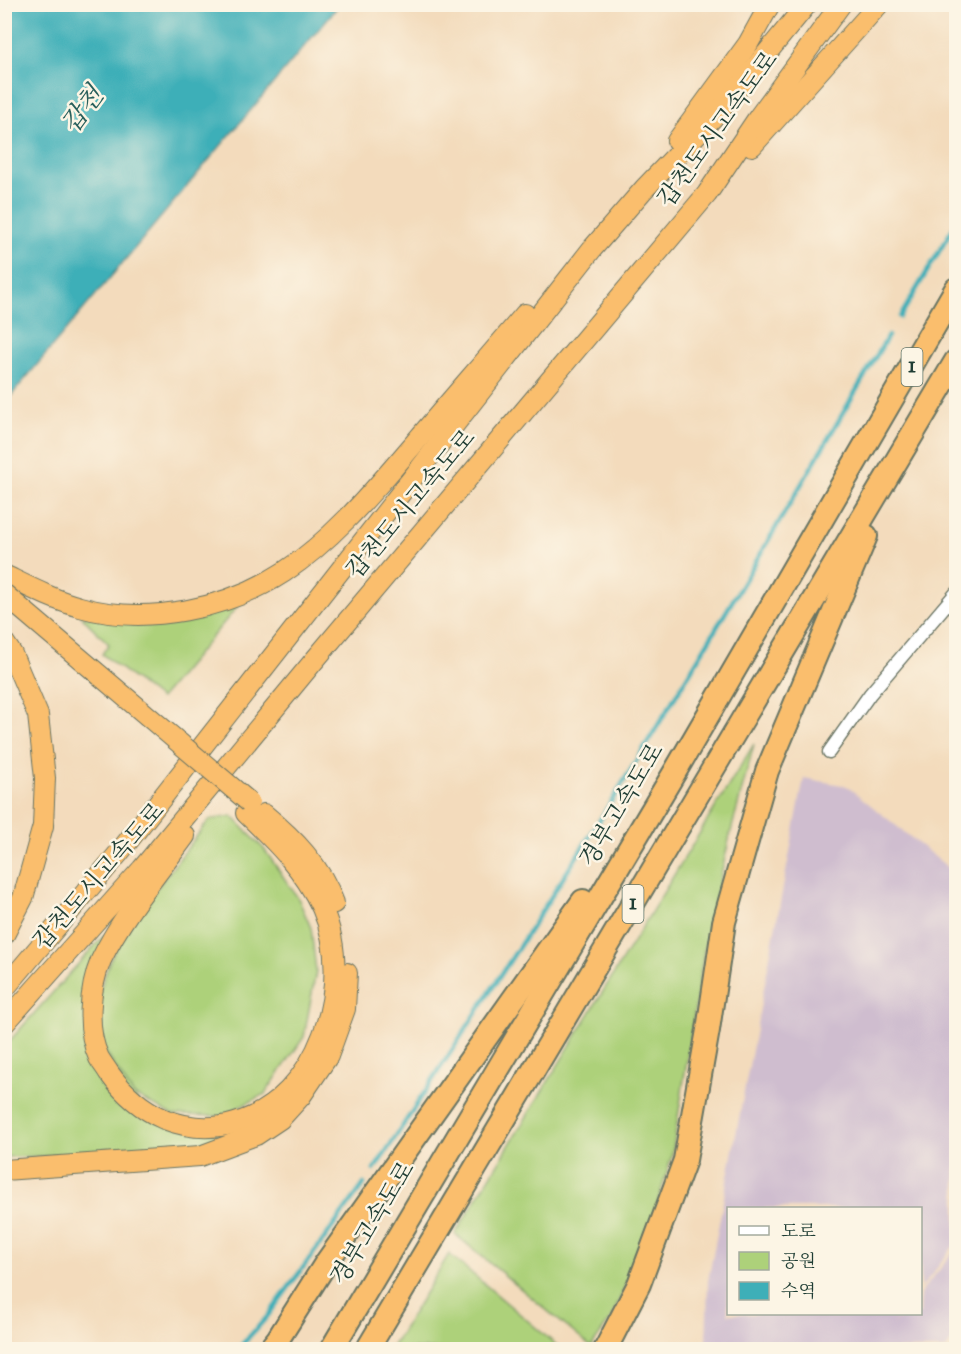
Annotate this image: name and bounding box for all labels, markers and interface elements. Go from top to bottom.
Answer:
street label: 갑천도시고속도로 [651,45,787,215]
water label: 갑천 [54,78,115,142]
road number: 1 [902,348,922,386]
street label: 갑천도시고속도로 [339,423,485,587]
street label: 경부고속도로 [573,738,673,874]
street label: 갑천도시고속도로 [26,796,174,958]
road number: 1 [622,885,644,923]
street label: 경부고속도로 [324,1156,424,1292]
legend [727,1207,922,1315]
text: 도로 [781,1220,816,1246]
text: 공원 [781,1250,816,1276]
text: 수역 [781,1280,816,1306]

